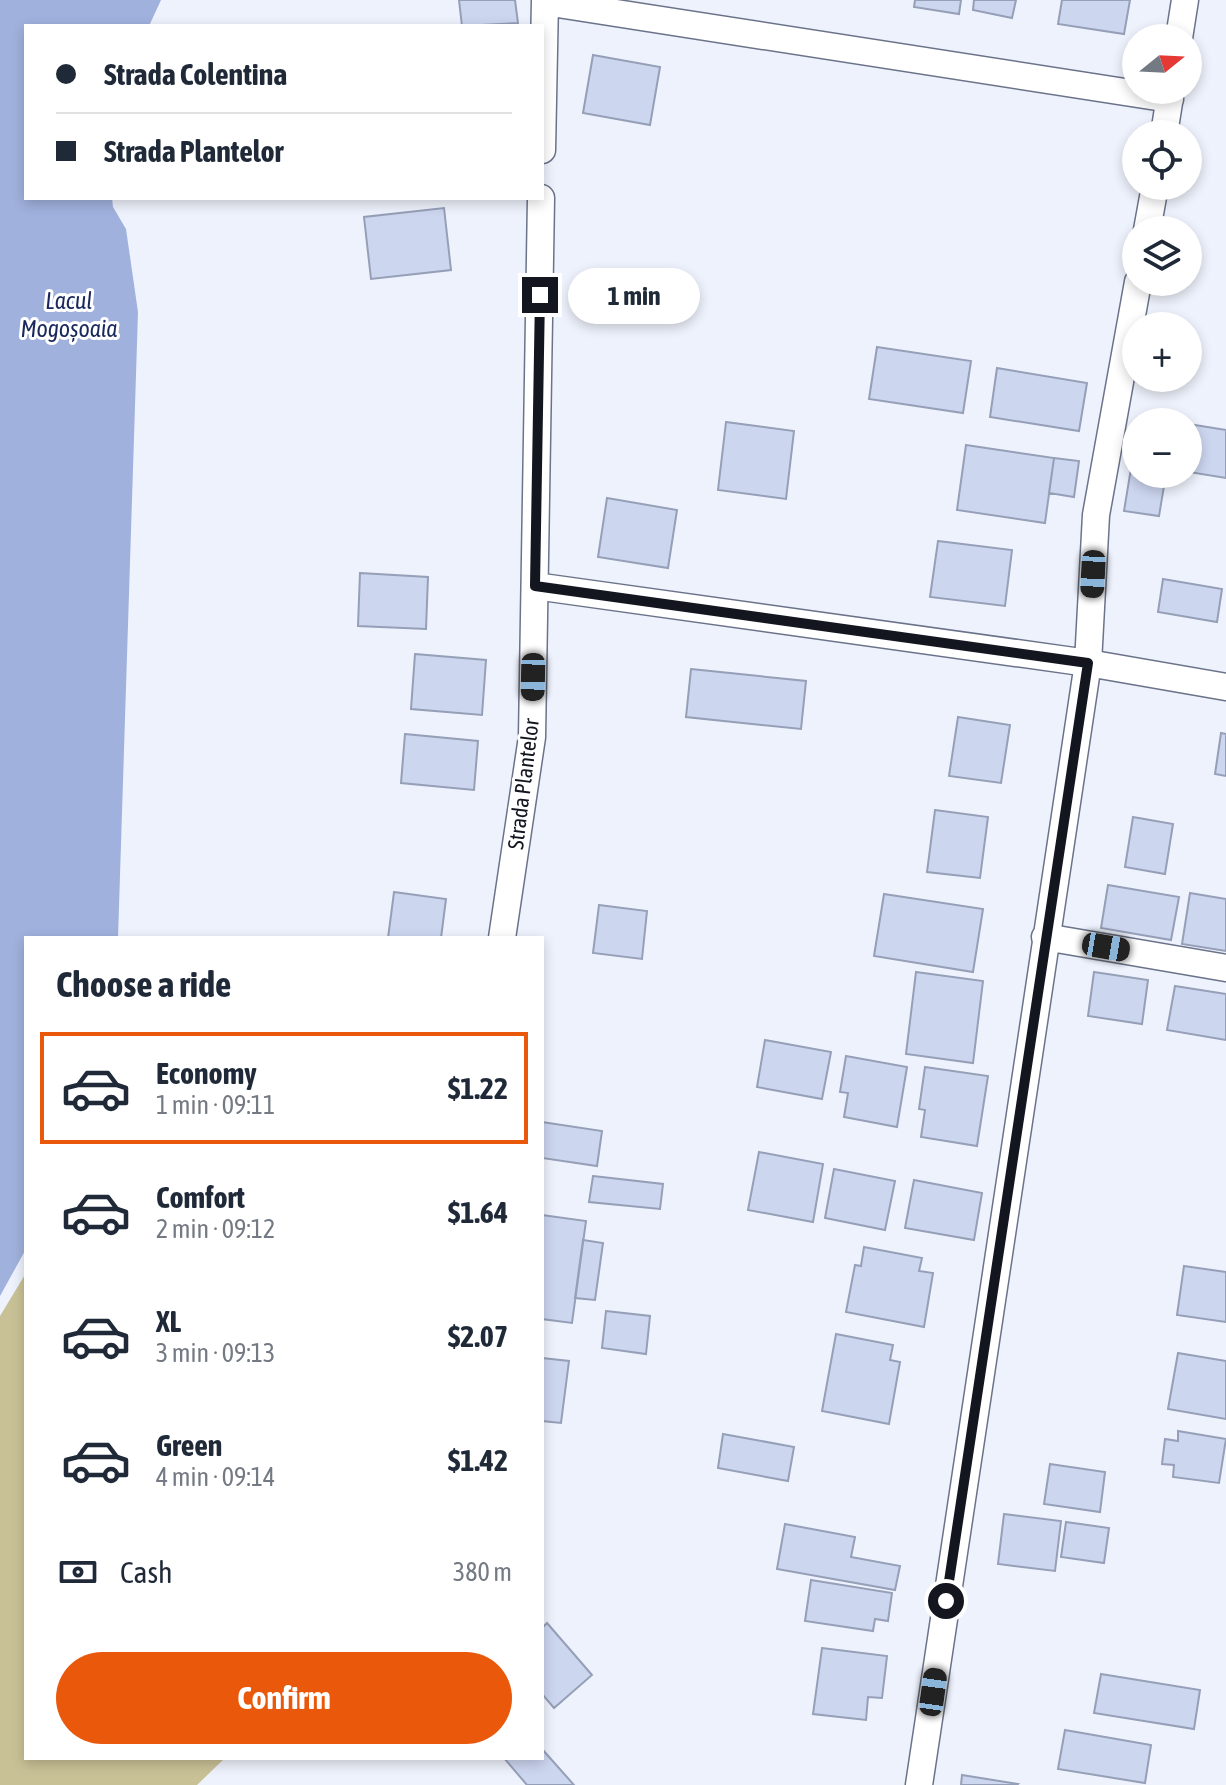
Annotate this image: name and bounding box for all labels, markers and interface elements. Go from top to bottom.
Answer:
north arrow [1122,24,1202,104]
map controls [1122,24,1202,488]
text: Strada Colentina [104,57,287,91]
button: locate [1122,120,1202,200]
text: Strada Plantelor [104,134,283,168]
button: layers [1122,216,1202,296]
callout: 1 min [568,267,700,323]
route end [522,277,558,313]
text: 1 min [607,281,661,311]
water label: Lacul Mogoșoaia [20,287,118,342]
button: + [1122,312,1202,392]
button: − [1122,408,1202,488]
car [1080,549,1106,599]
car [521,653,545,701]
street label: Strada Plantelor [502,717,544,851]
car [1080,931,1132,963]
text: Choose a ride [56,963,231,1005]
icon: car [60,1052,132,1124]
text: Economy [156,1056,257,1090]
text: $1.22 [448,1071,508,1105]
text: 1 min · 09:11 [156,1090,275,1120]
icon: car [60,1176,132,1248]
text: Comfort [156,1180,245,1214]
text: $1.64 [448,1195,508,1229]
text: 2 min · 09:12 [156,1214,275,1244]
icon: car [60,1300,132,1372]
text: XL [156,1304,181,1338]
text: $2.07 [448,1319,508,1353]
text: 3 min · 09:13 [156,1338,275,1368]
icon: car [60,1424,132,1496]
text: Green [156,1428,222,1462]
text: $1.42 [448,1443,508,1477]
text: 4 min · 09:14 [156,1462,275,1492]
icon: cash [56,1550,100,1594]
text: Cash [120,1555,173,1589]
text: 380 m [453,1557,512,1587]
route start [928,1583,964,1619]
button: Confirm [56,1652,512,1744]
car [918,1667,948,1717]

